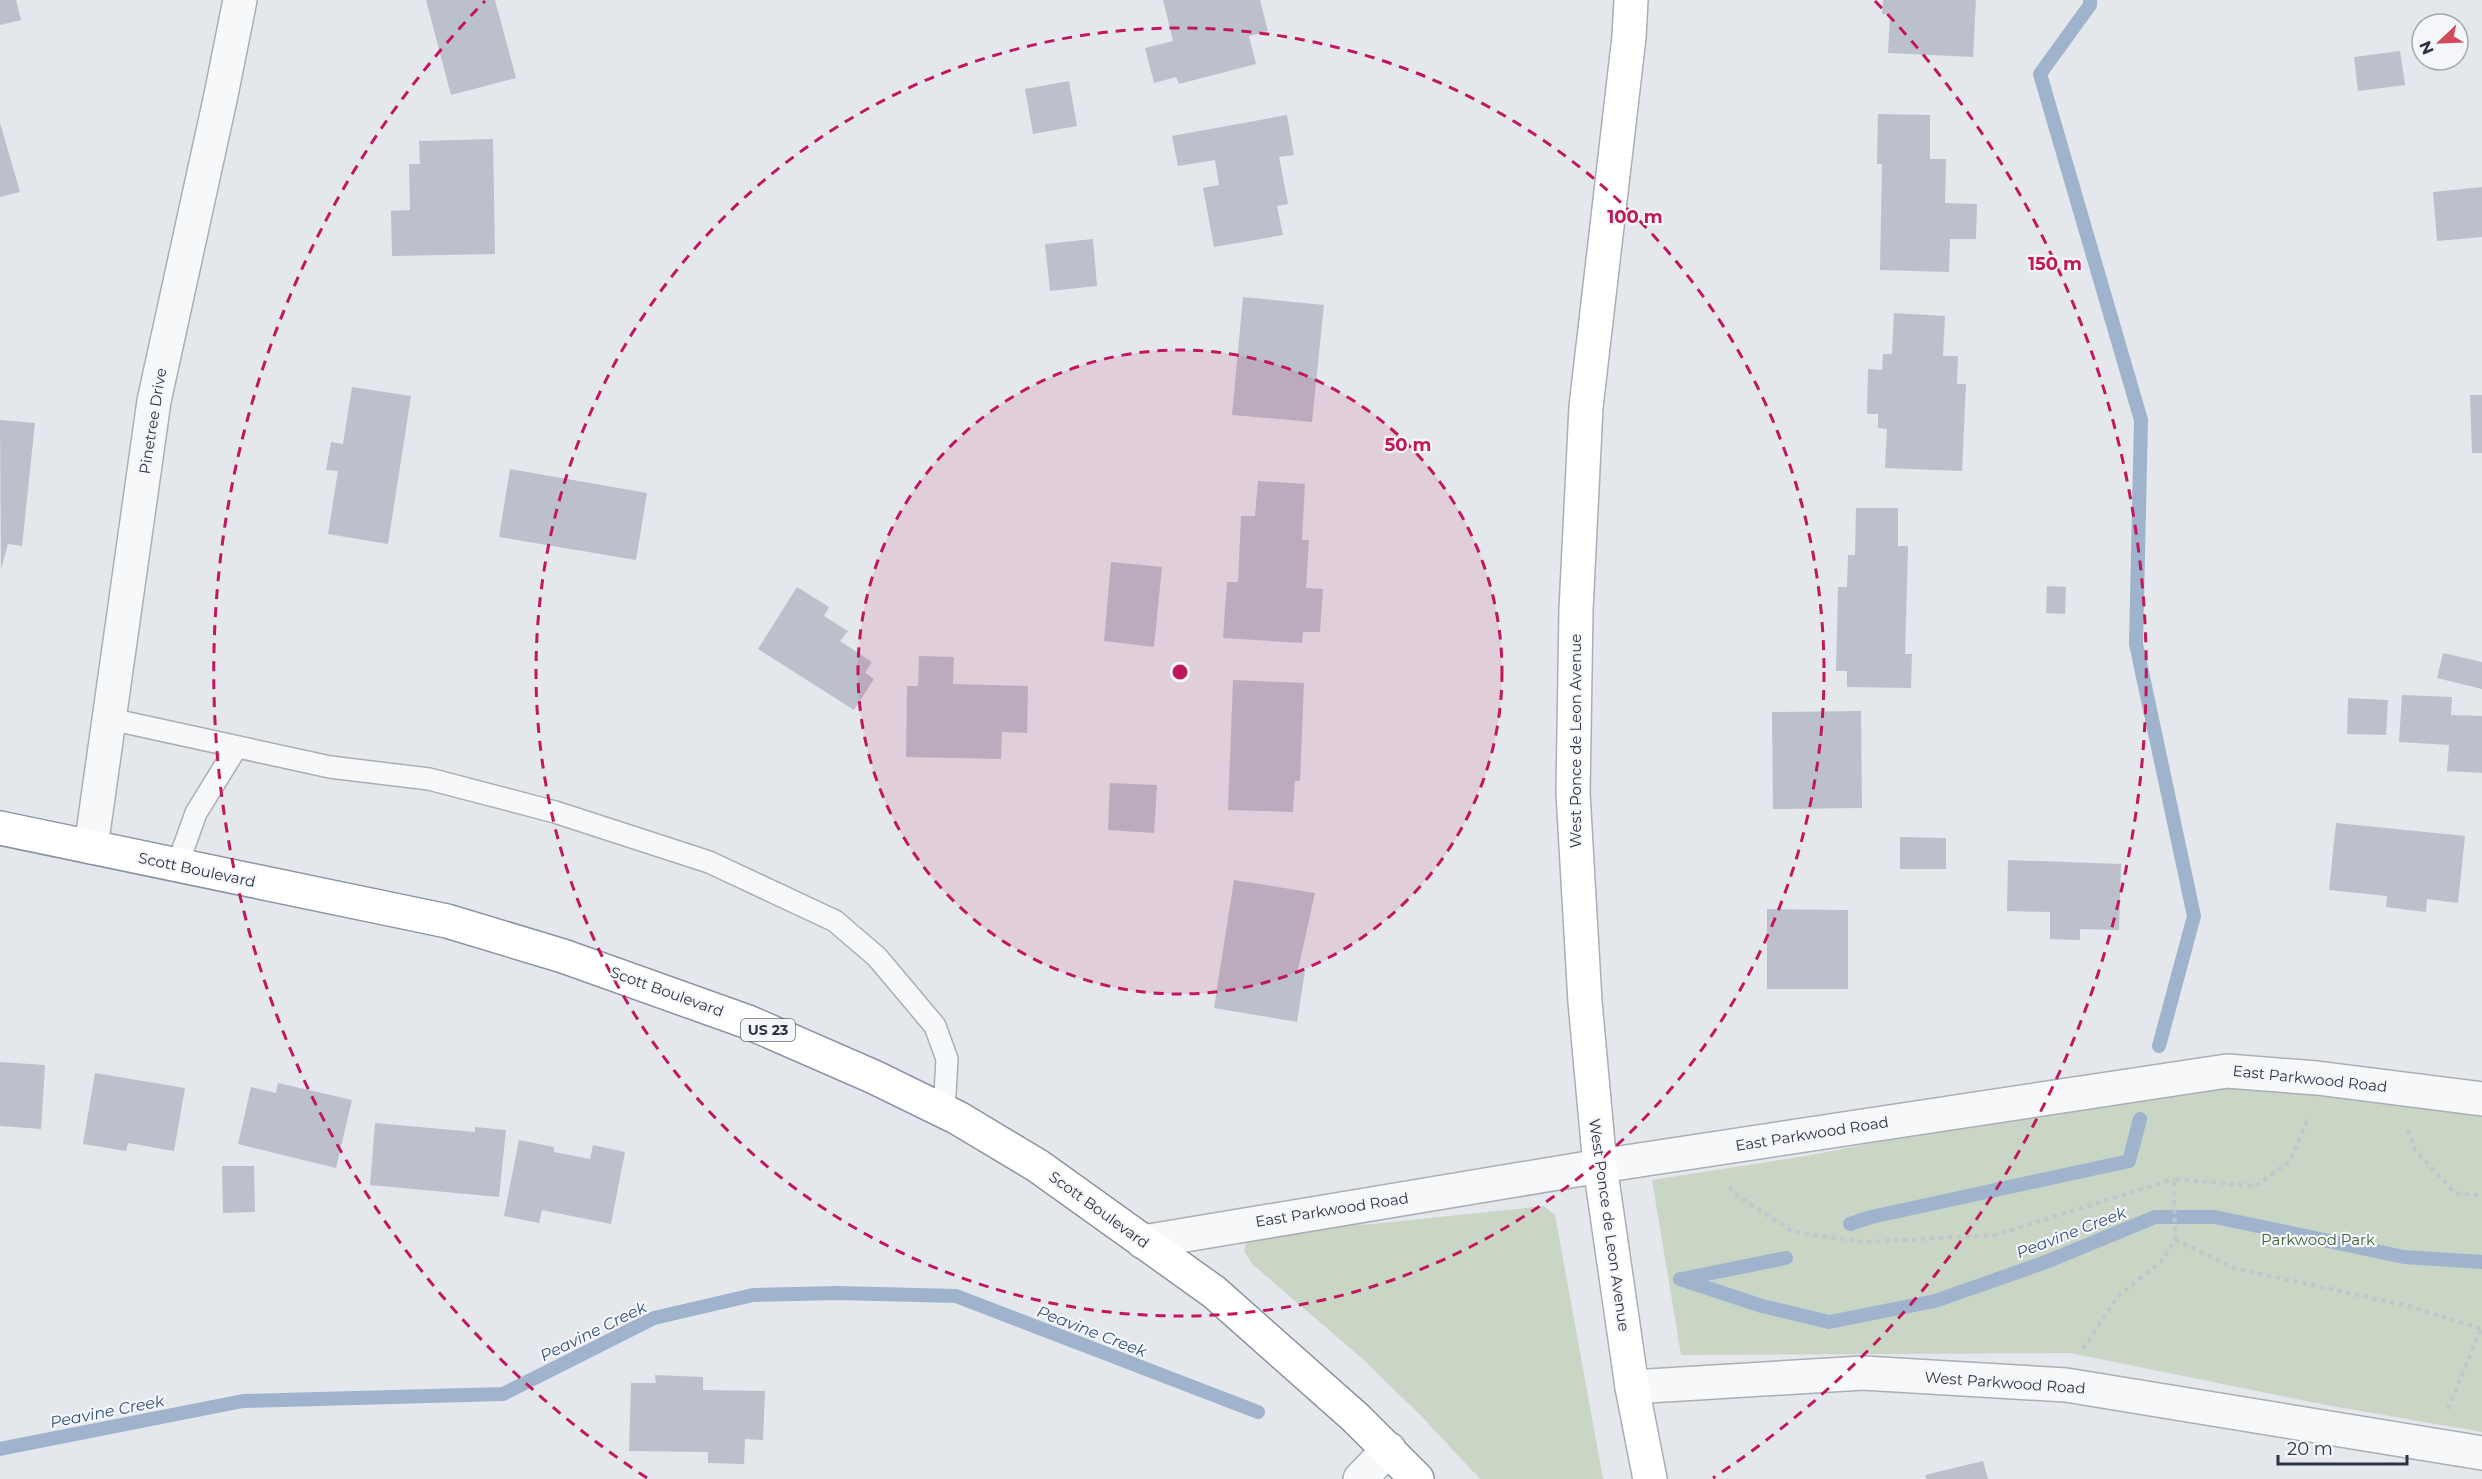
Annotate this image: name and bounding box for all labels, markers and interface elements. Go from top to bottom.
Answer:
north arrow [2410,12,2470,72]
text: N [2415,38,2438,57]
text: 100 m [1607,206,1663,228]
text: 150 m [2028,253,2082,275]
street label: Pinetree Drive [135,366,170,475]
text: 50 m [1385,434,1431,456]
street label: West Ponce de Leon Avenue [1566,634,1585,848]
centre of rings [1170,662,1190,682]
street label: Scott Boulevard [137,848,257,891]
street label: Scott Boulevard [608,962,726,1021]
road number: US 23 [741,1019,795,1041]
street label: East Parkwood Road [2232,1061,2388,1096]
street label: East Parkwood Road [1734,1112,1890,1155]
street label: West Ponce de Leon Avenue [1585,1117,1634,1333]
street label: Scott Boulevard [1045,1167,1153,1252]
street label: East Parkwood Road [1254,1188,1410,1231]
water label: Peavine Creek [2014,1202,2130,1262]
park label: Parkwood Park [2261,1230,2375,1249]
water label: Peavine Creek [537,1297,651,1365]
water label: Peavine Creek [1034,1302,1151,1362]
street label: West Parkwood Road [1924,1367,2086,1398]
water label: Peavine Creek [48,1391,167,1432]
scale bar [2278,1428,2407,1466]
text: 20 m [2287,1438,2333,1460]

